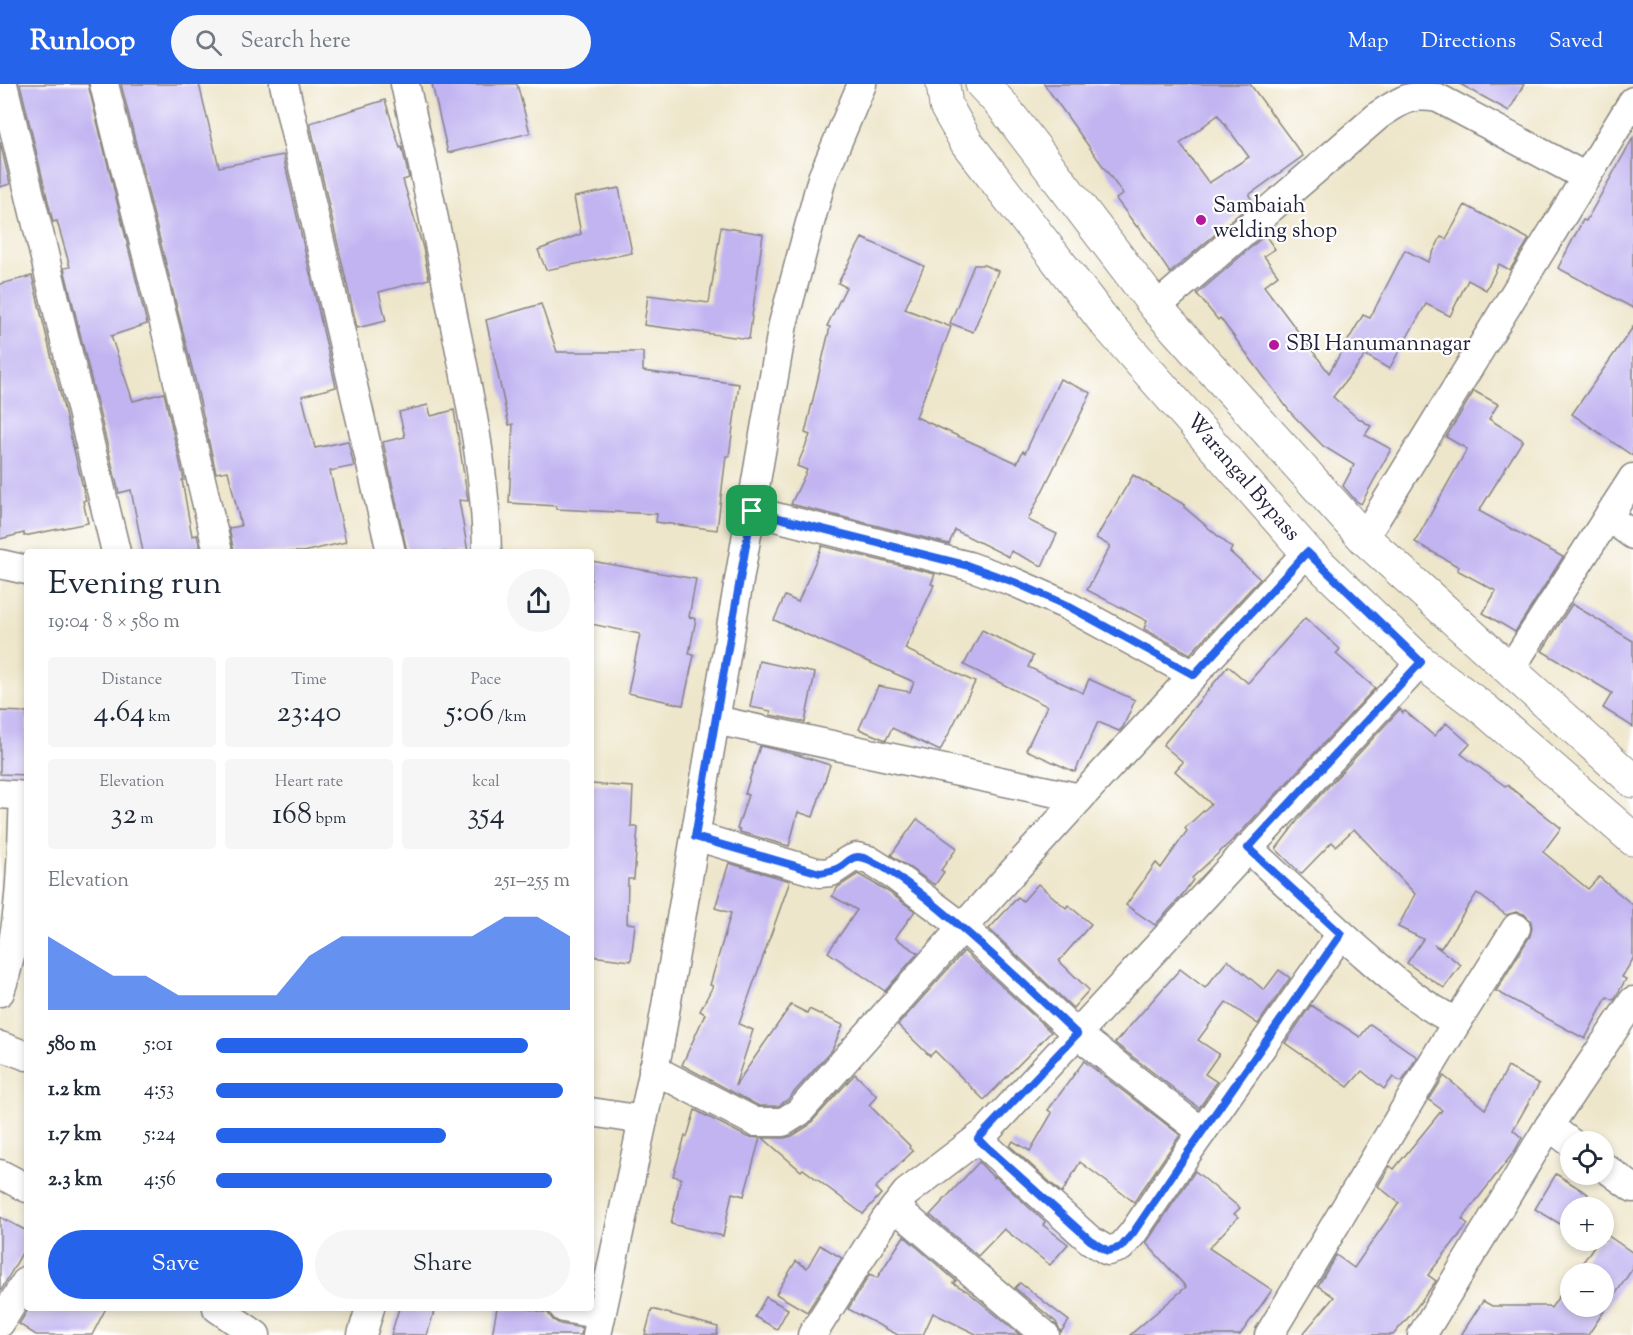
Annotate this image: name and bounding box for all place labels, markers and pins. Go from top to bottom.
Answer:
place label: Sambaiah welding shop [1213,191,1337,248]
marker: Sambaiah welding shop [1194,213,1208,227]
place label: SBI Hanumannagar [1286,329,1471,361]
marker: SBI Hanumannagar [1267,338,1281,352]
pin [726,485,777,536]

